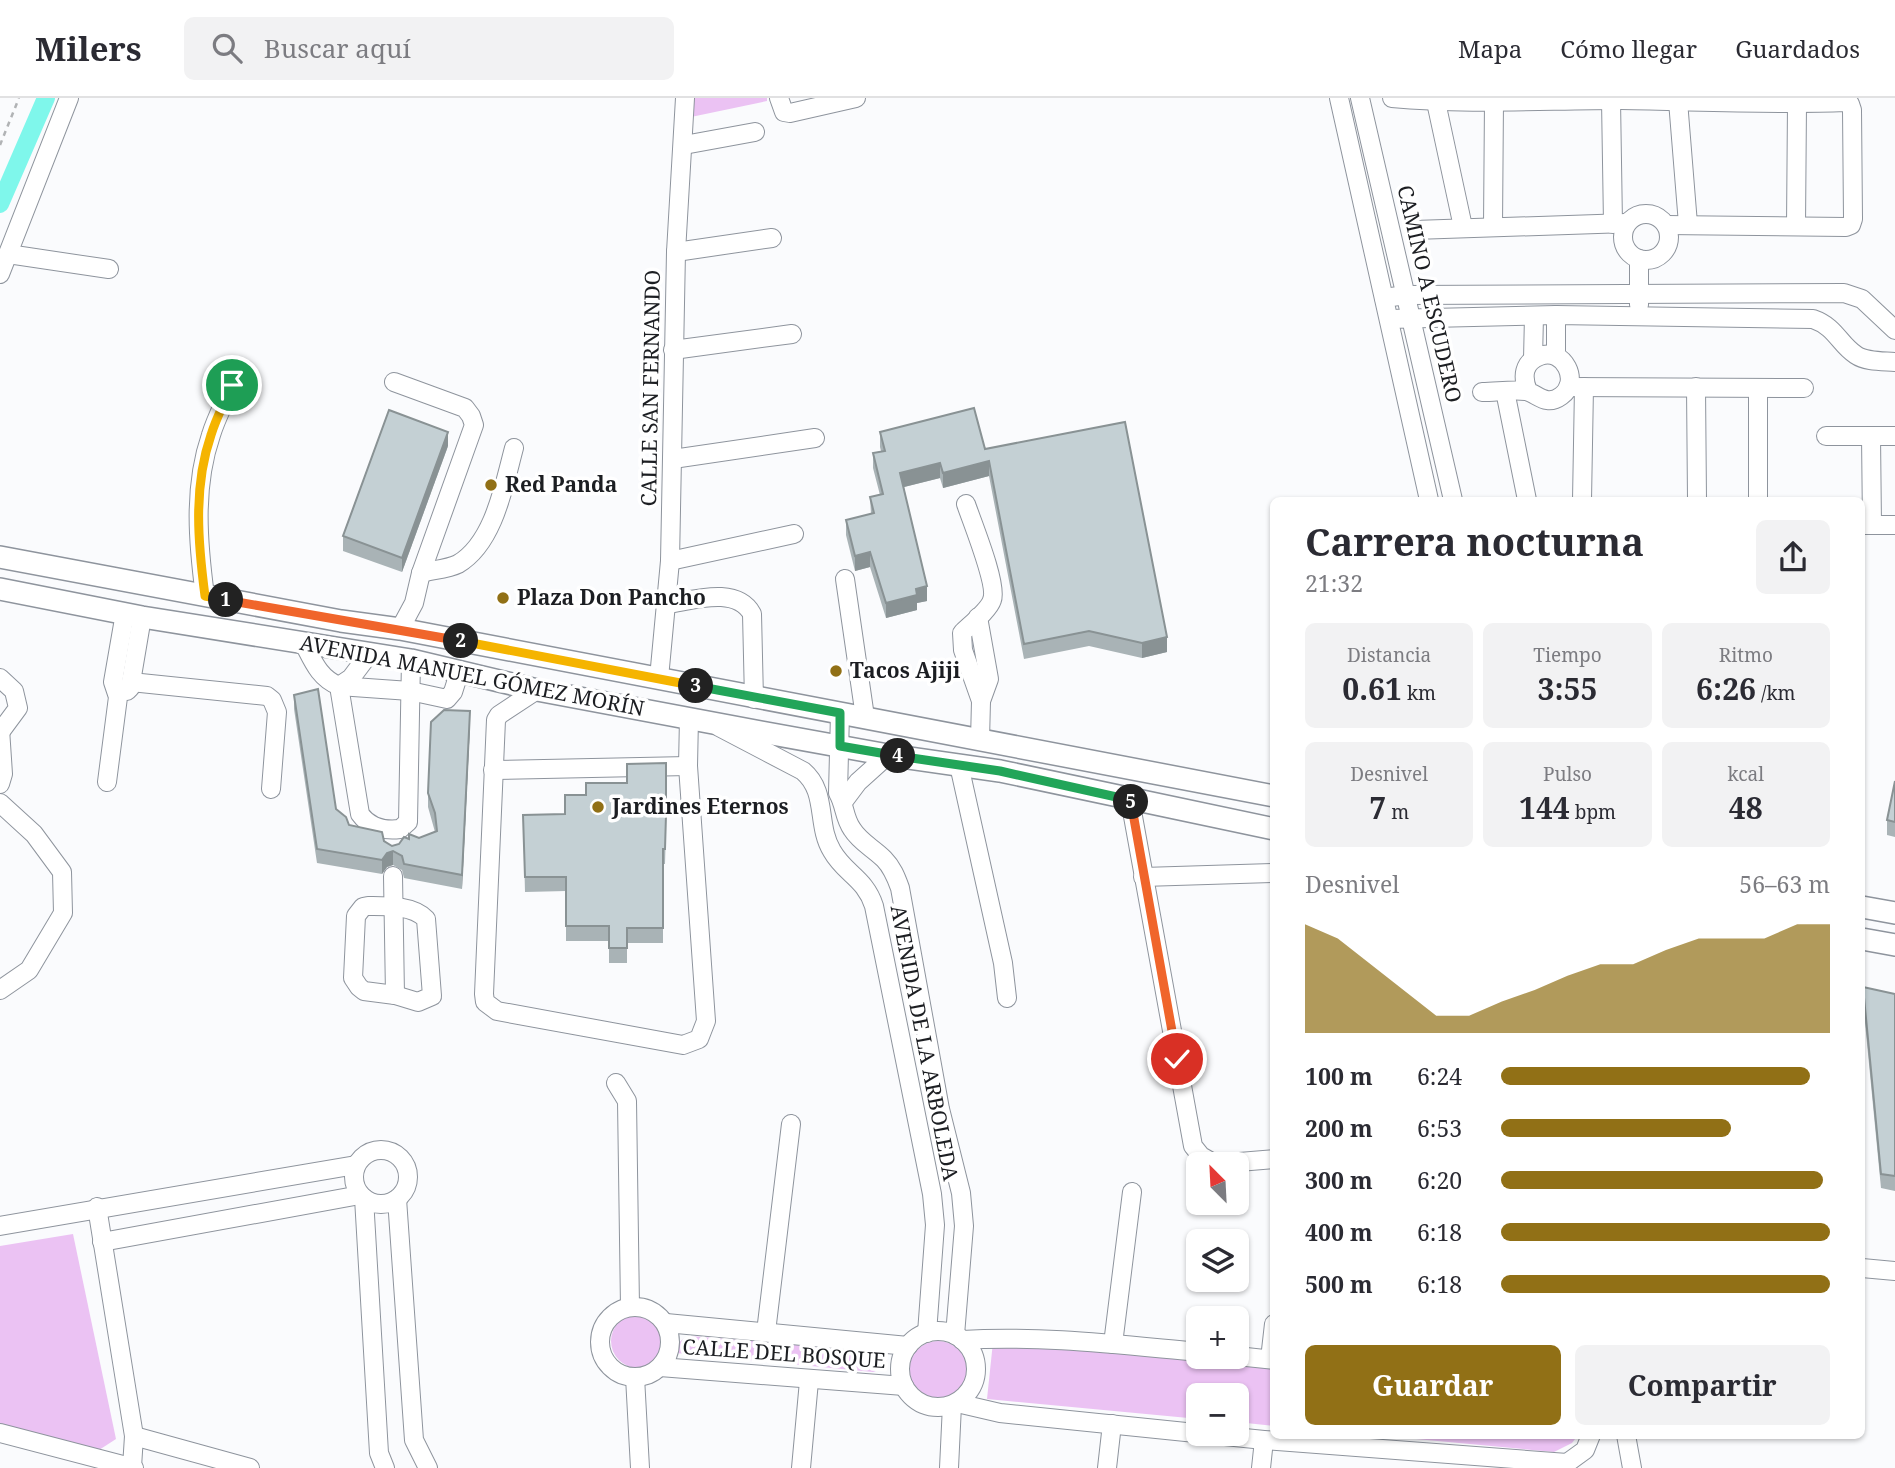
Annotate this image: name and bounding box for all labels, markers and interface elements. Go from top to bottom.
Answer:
search box [184,17,674,80]
text: Milers [35,26,142,71]
icon: search [208,29,246,67]
text: Buscar aquí [264,30,411,66]
text: Mapa [1458,32,1522,65]
text: Cómo llegar [1560,32,1697,65]
text: Guardados [1735,32,1860,65]
street label: CAMINO A ESCUDERO [1391,182,1469,405]
street label: CALLE SAN FERNANDO [634,269,666,507]
pin [202,355,262,415]
icon: arrive [213,366,251,404]
place label: Red Panda [505,470,617,498]
marker: Red Panda [483,477,499,493]
text: Carrera nocturna [1305,515,1644,567]
button: share [1756,520,1830,594]
text: 21:32 [1305,567,1363,599]
pin: 1 [208,582,244,618]
place label: Plaza Don Pancho [517,583,706,611]
text: 1 [220,586,231,612]
marker: Plaza Don Pancho [495,590,511,606]
pin: 2 [444,624,478,658]
text: 2 [455,627,466,653]
street label: AVENIDA MANUEL GÓMEZ MORÍN [298,628,647,722]
text: Distancia [1347,642,1431,668]
text: Tiempo [1533,642,1602,668]
text: Ritmo [1719,642,1773,668]
place label: Tacos Ajiji [850,656,961,684]
marker: Tacos Ajiji [828,663,844,679]
pin: 3 [678,668,714,704]
text: 0.61 [1342,668,1402,709]
text: 3:55 [1538,668,1597,709]
text: 6:26 [1696,668,1756,709]
text: 3 [690,672,701,698]
text: km [1402,680,1436,706]
text: /km [1756,680,1796,706]
pin: 4 [880,738,916,774]
text: 4 [892,742,903,768]
text: Desnivel [1350,761,1428,787]
text: Pulso [1543,761,1592,787]
text: kcal [1727,761,1764,787]
pin: 5 [1114,784,1148,820]
text: 7 [1369,787,1386,828]
text: 144 [1519,787,1570,828]
text: 48 [1729,787,1763,828]
text: 5 [1125,788,1136,814]
place label: Jardines Eternos [611,792,789,820]
marker: Jardines Eternos [590,799,606,815]
text: m [1386,799,1409,825]
text: bpm [1570,799,1616,825]
text: Desnivel [1305,868,1399,900]
text: 56–63 m [1739,868,1830,900]
street label: AVENIDA DE LA ARBOLEDA [885,903,965,1183]
pin [1147,1029,1207,1089]
icon: check [1158,1040,1196,1078]
text: 100 m [1305,1060,1373,1092]
text: 6:24 [1417,1060,1462,1092]
text: 200 m [1305,1112,1373,1144]
text: 6:53 [1417,1112,1462,1144]
north arrow [1186,1152,1250,1214]
map controls [1186,1152,1249,1446]
text: 300 m [1305,1164,1373,1196]
text: 6:20 [1417,1164,1462,1196]
text: 400 m [1305,1216,1373,1248]
text: 6:18 [1417,1216,1462,1248]
button: layers [1186,1229,1249,1292]
text: 500 m [1305,1268,1373,1300]
text: 6:18 [1417,1268,1462,1300]
button: + [1186,1306,1249,1369]
street label: CALLE DEL BOSQUE [681,1332,887,1374]
button: Guardar [1305,1345,1561,1425]
button: Compartir [1575,1345,1830,1425]
button: − [1186,1383,1249,1446]

